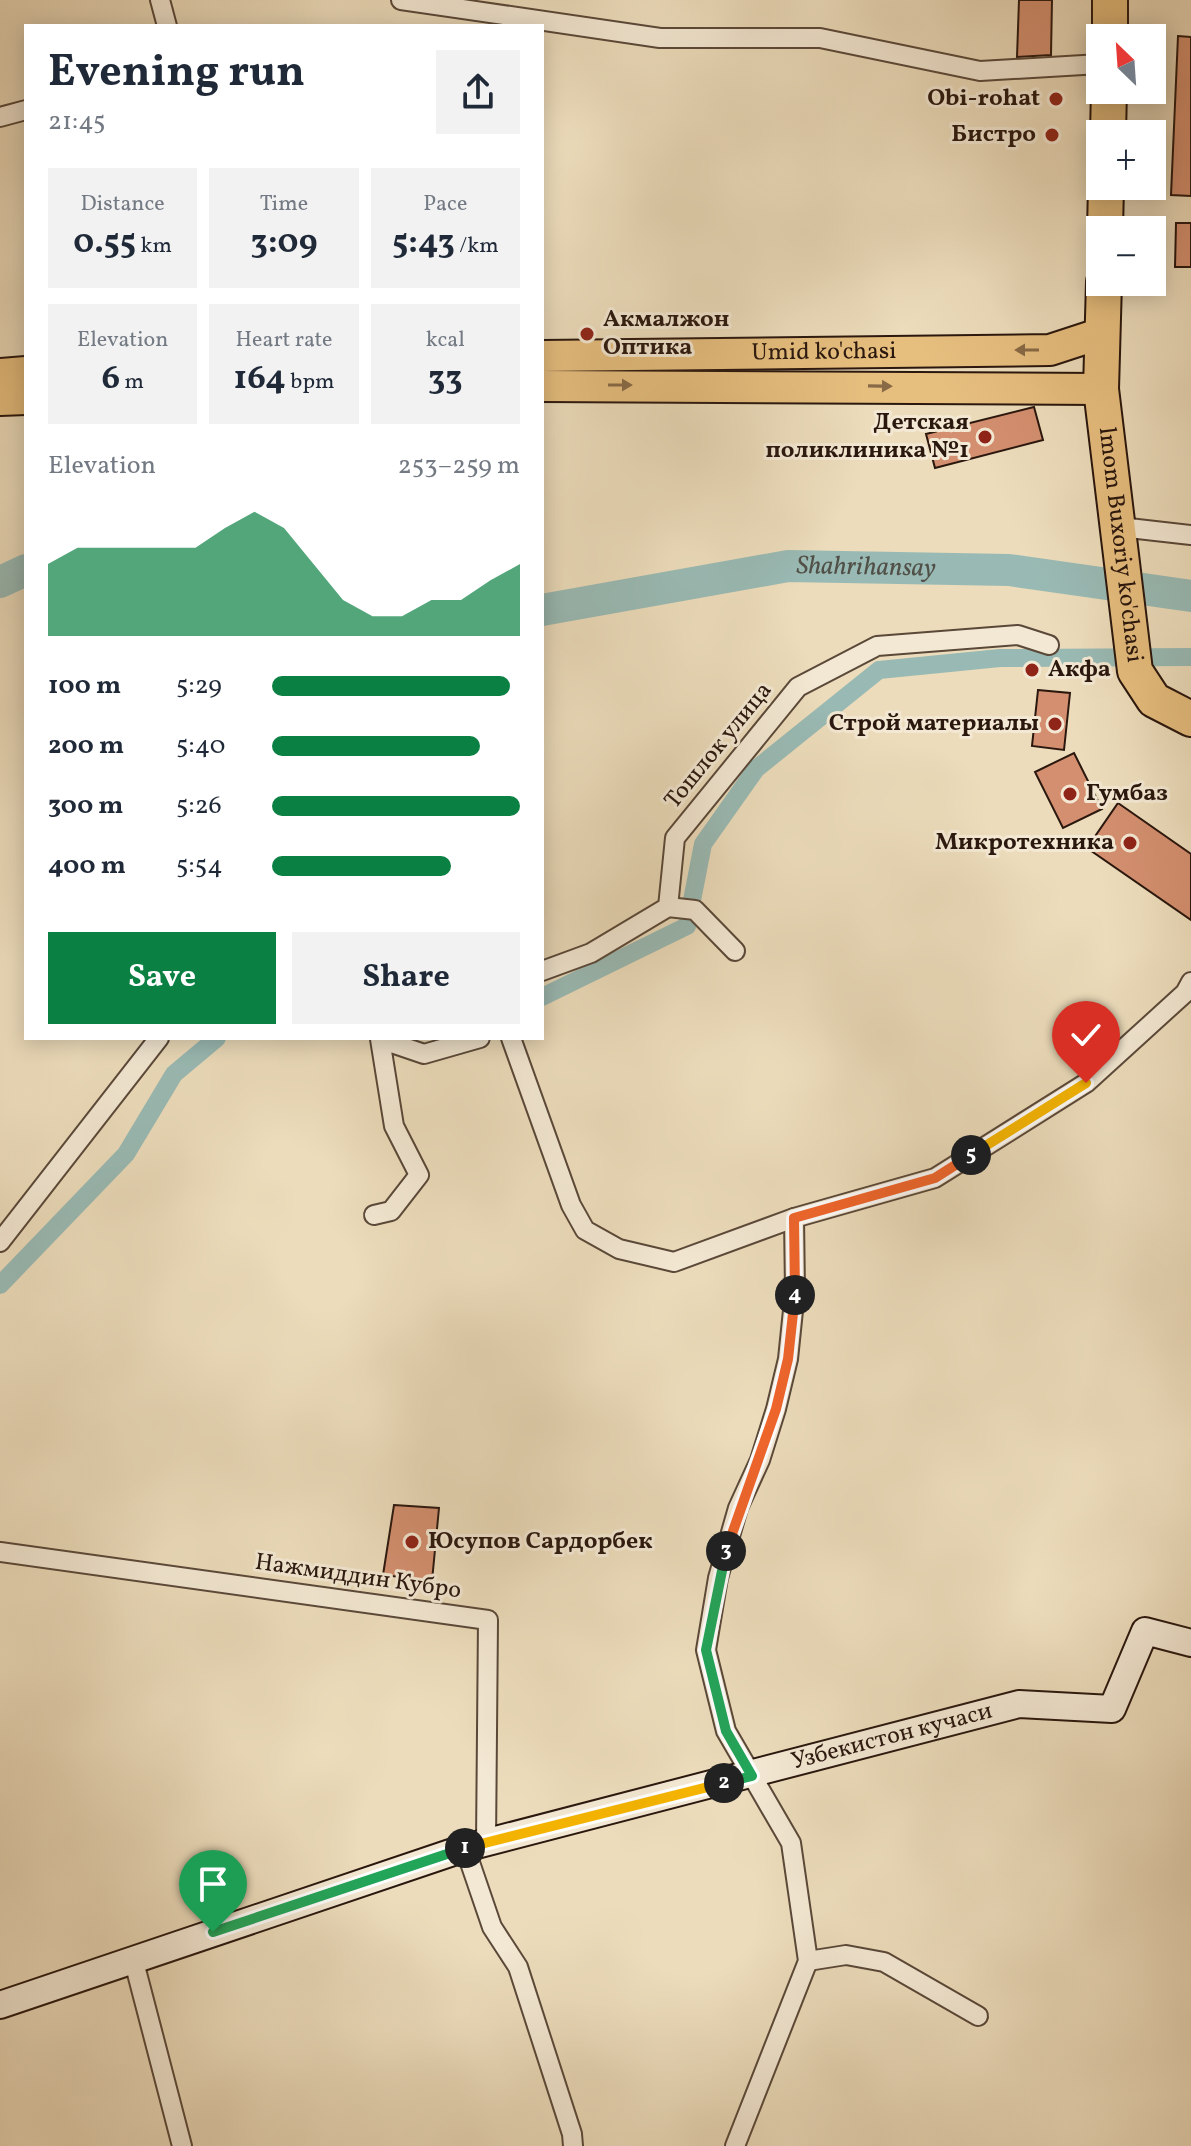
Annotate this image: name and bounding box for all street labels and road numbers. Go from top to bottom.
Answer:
street label: Umid ko'chasi [751,335,897,371]
street label: lmom Buxoriy ko'chasi [1089,425,1151,665]
street label: Тошлок улица [657,675,781,817]
street label: Нажмиддин Кубро [253,1546,463,1608]
street label: Узбекистон кучаси [788,1695,996,1779]

